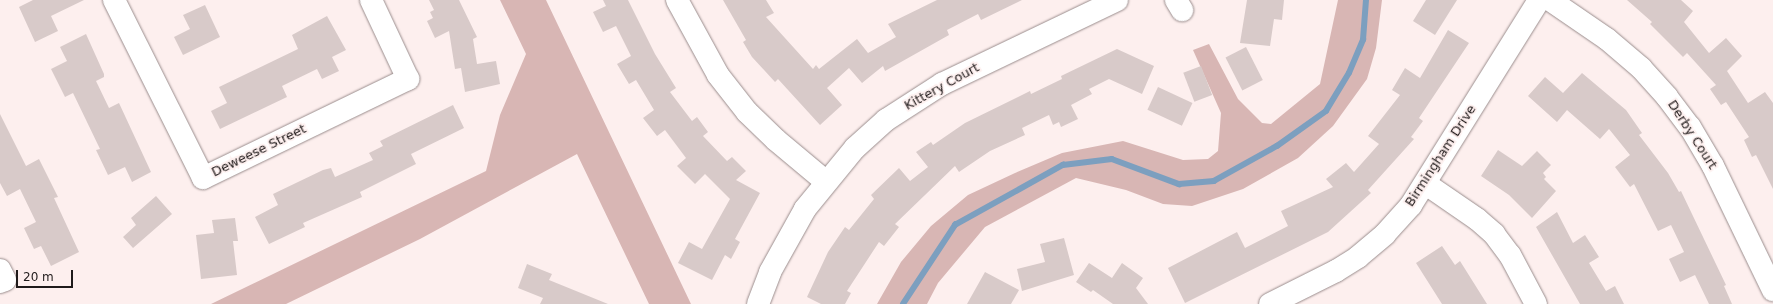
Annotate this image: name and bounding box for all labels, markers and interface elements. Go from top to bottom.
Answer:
street label: Kittery Court [902,60,982,114]
street label: Derby Court [1664,98,1720,172]
street label: Birmingham Drive [1402,102,1480,210]
street label: Deweese Street [209,121,309,181]
scale bar [18,262,75,288]
text: 20 m [23,270,54,284]

